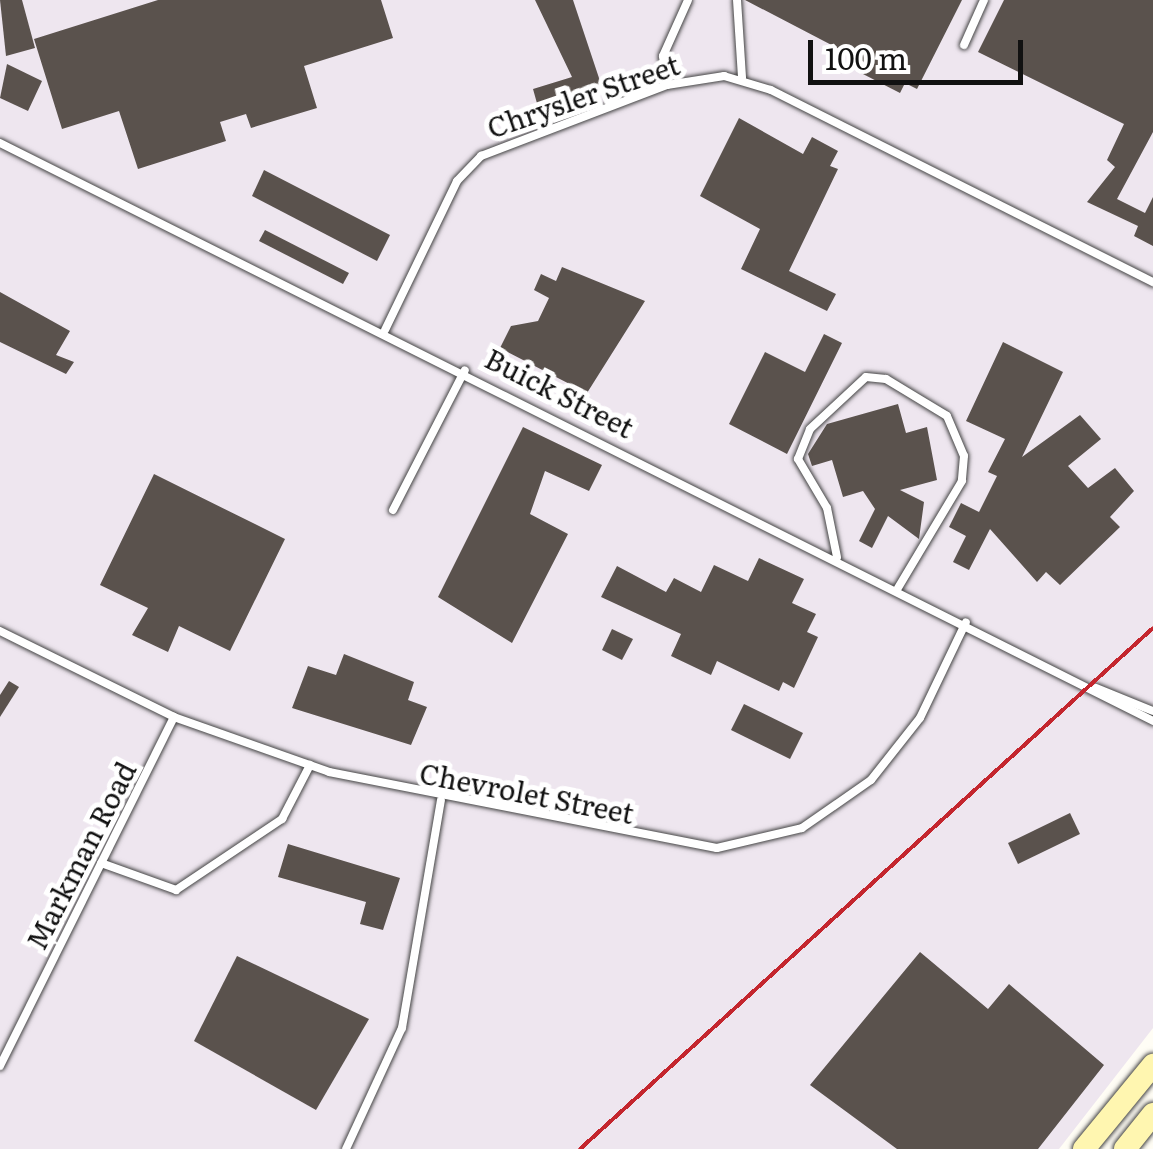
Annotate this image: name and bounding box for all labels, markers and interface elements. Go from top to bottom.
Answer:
scale bar [813,20,1028,82]
text: 100 m [825,35,907,79]
street label: Chrysler Street [482,46,684,144]
street label: Buick Street [480,340,640,444]
street label: Chevrolet Street [417,755,637,829]
street label: Markman Road [18,756,142,954]

